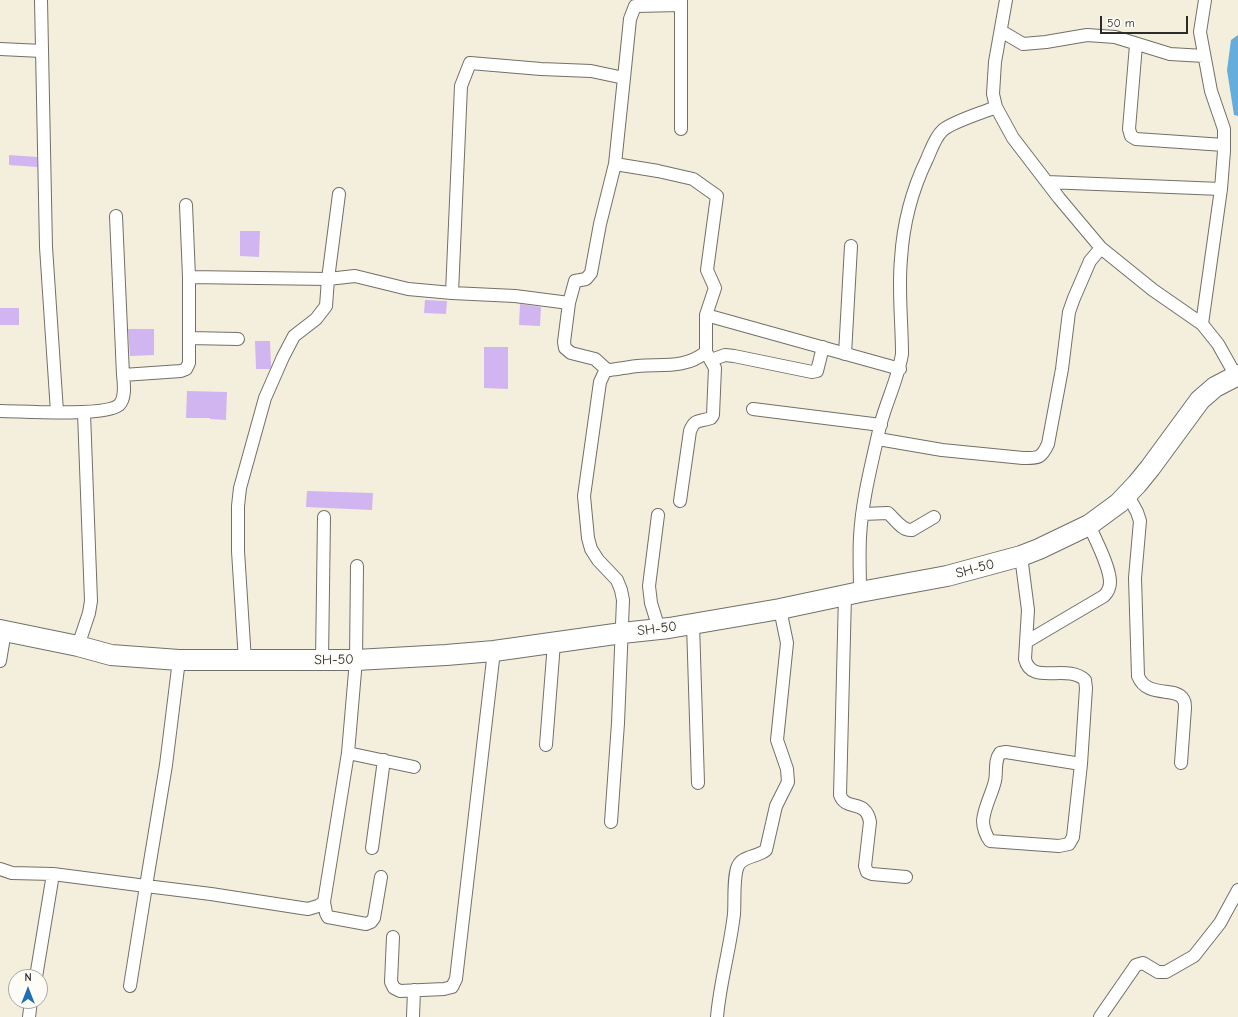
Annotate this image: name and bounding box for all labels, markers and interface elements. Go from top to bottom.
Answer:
scale bar [1102,8,1190,34]
text: 50 m [1107,16,1135,30]
street label: SH-50 [954,556,996,582]
street label: SH-50 [636,618,678,640]
street label: SH-50 [314,651,354,669]
north arrow [8,969,48,1009]
text: N [24,971,32,984]

